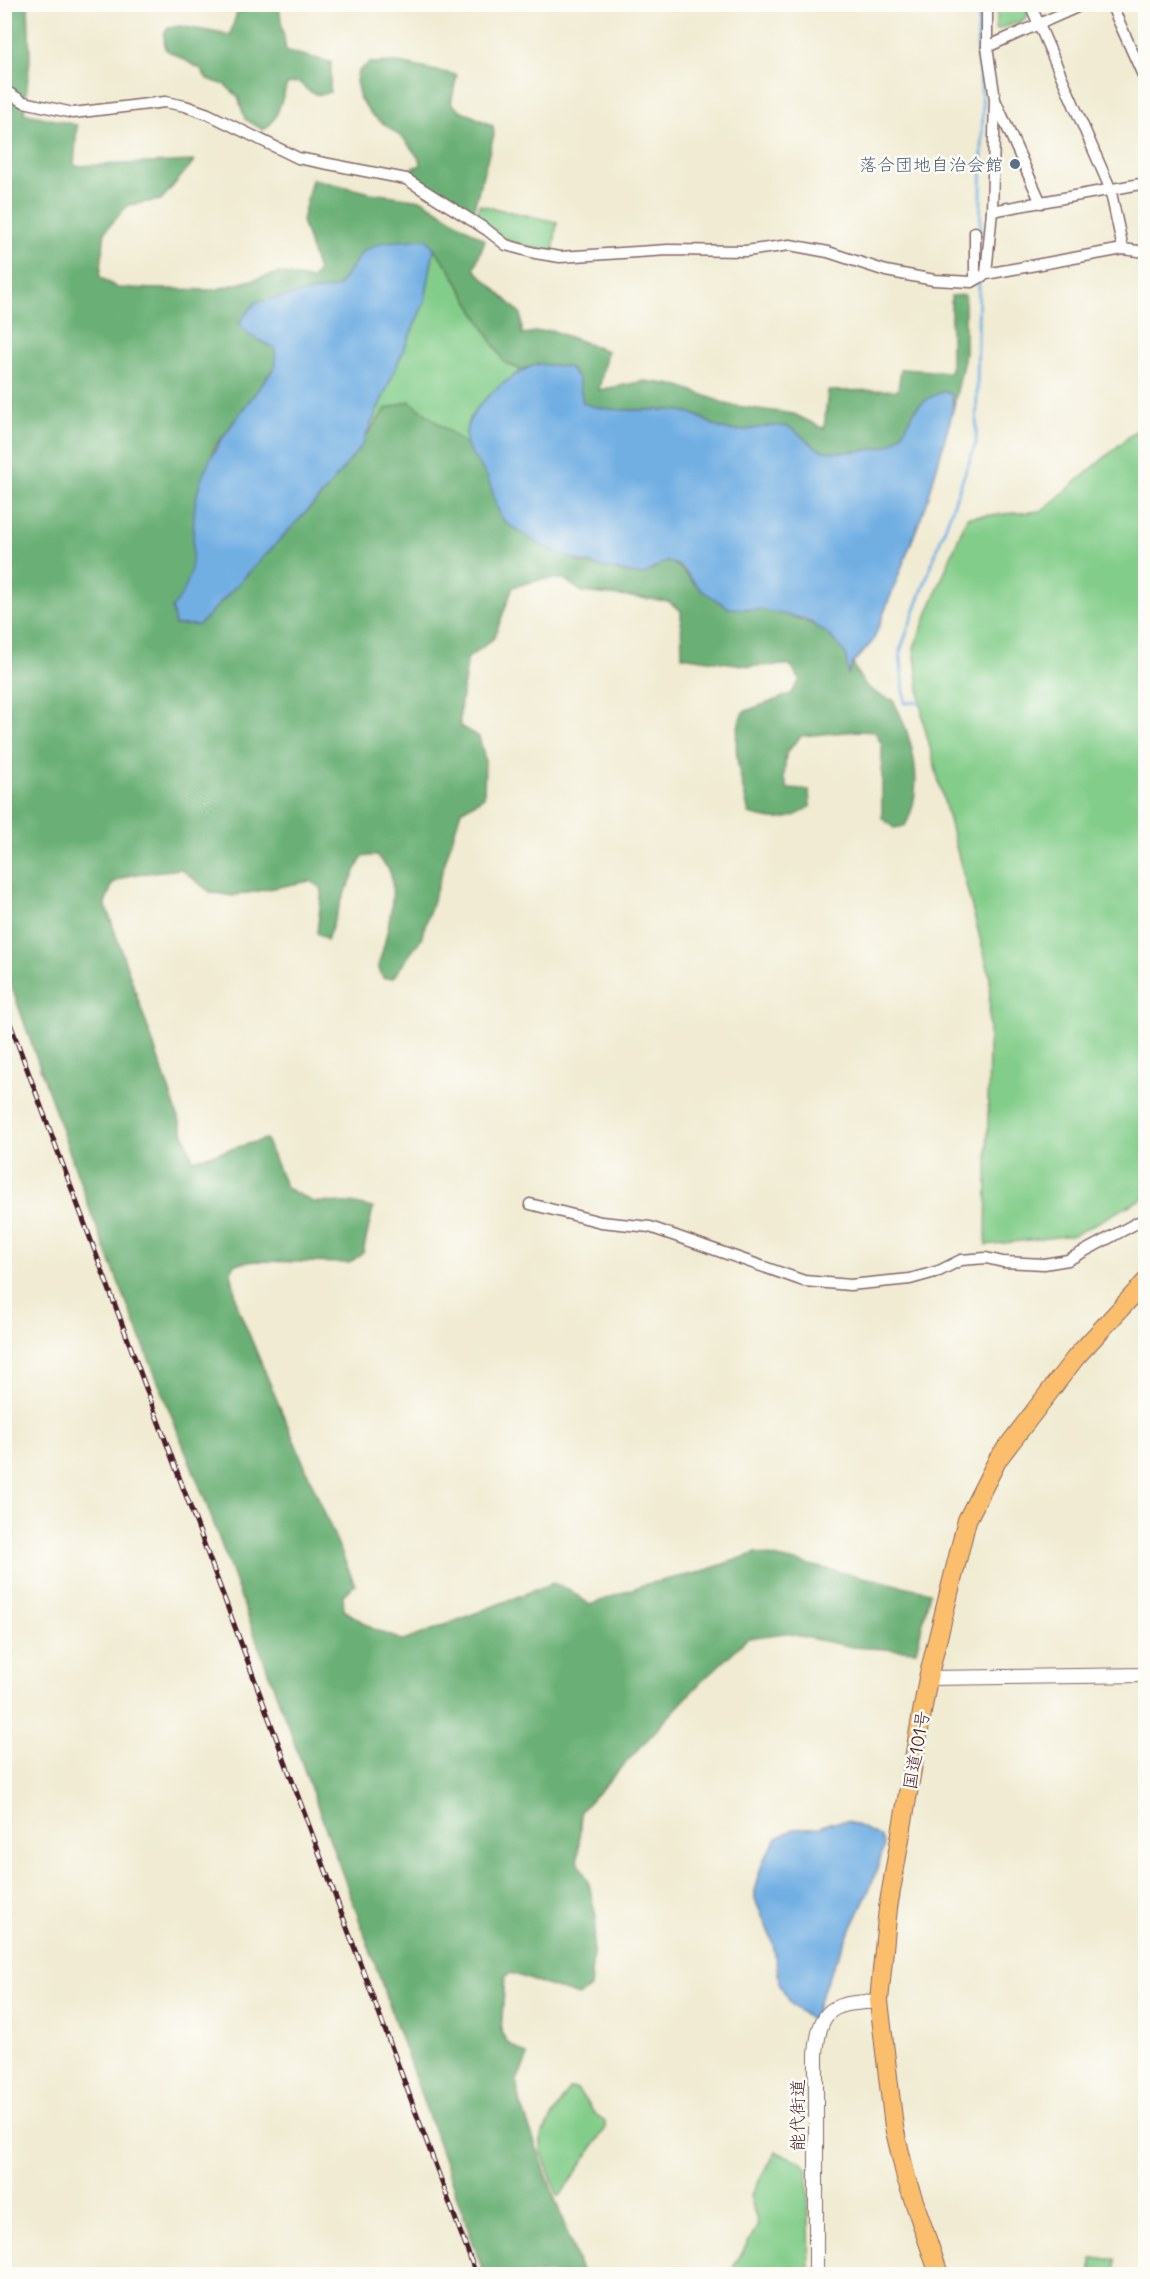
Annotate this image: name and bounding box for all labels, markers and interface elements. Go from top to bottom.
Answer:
place label: 落合団地自治会館 [859,153,1003,176]
marker: 落合団地自治会館 [1008,157,1022,171]
street label: 国道101号 [898,1709,934,1791]
street label: 能代街道 [786,2079,809,2151]

